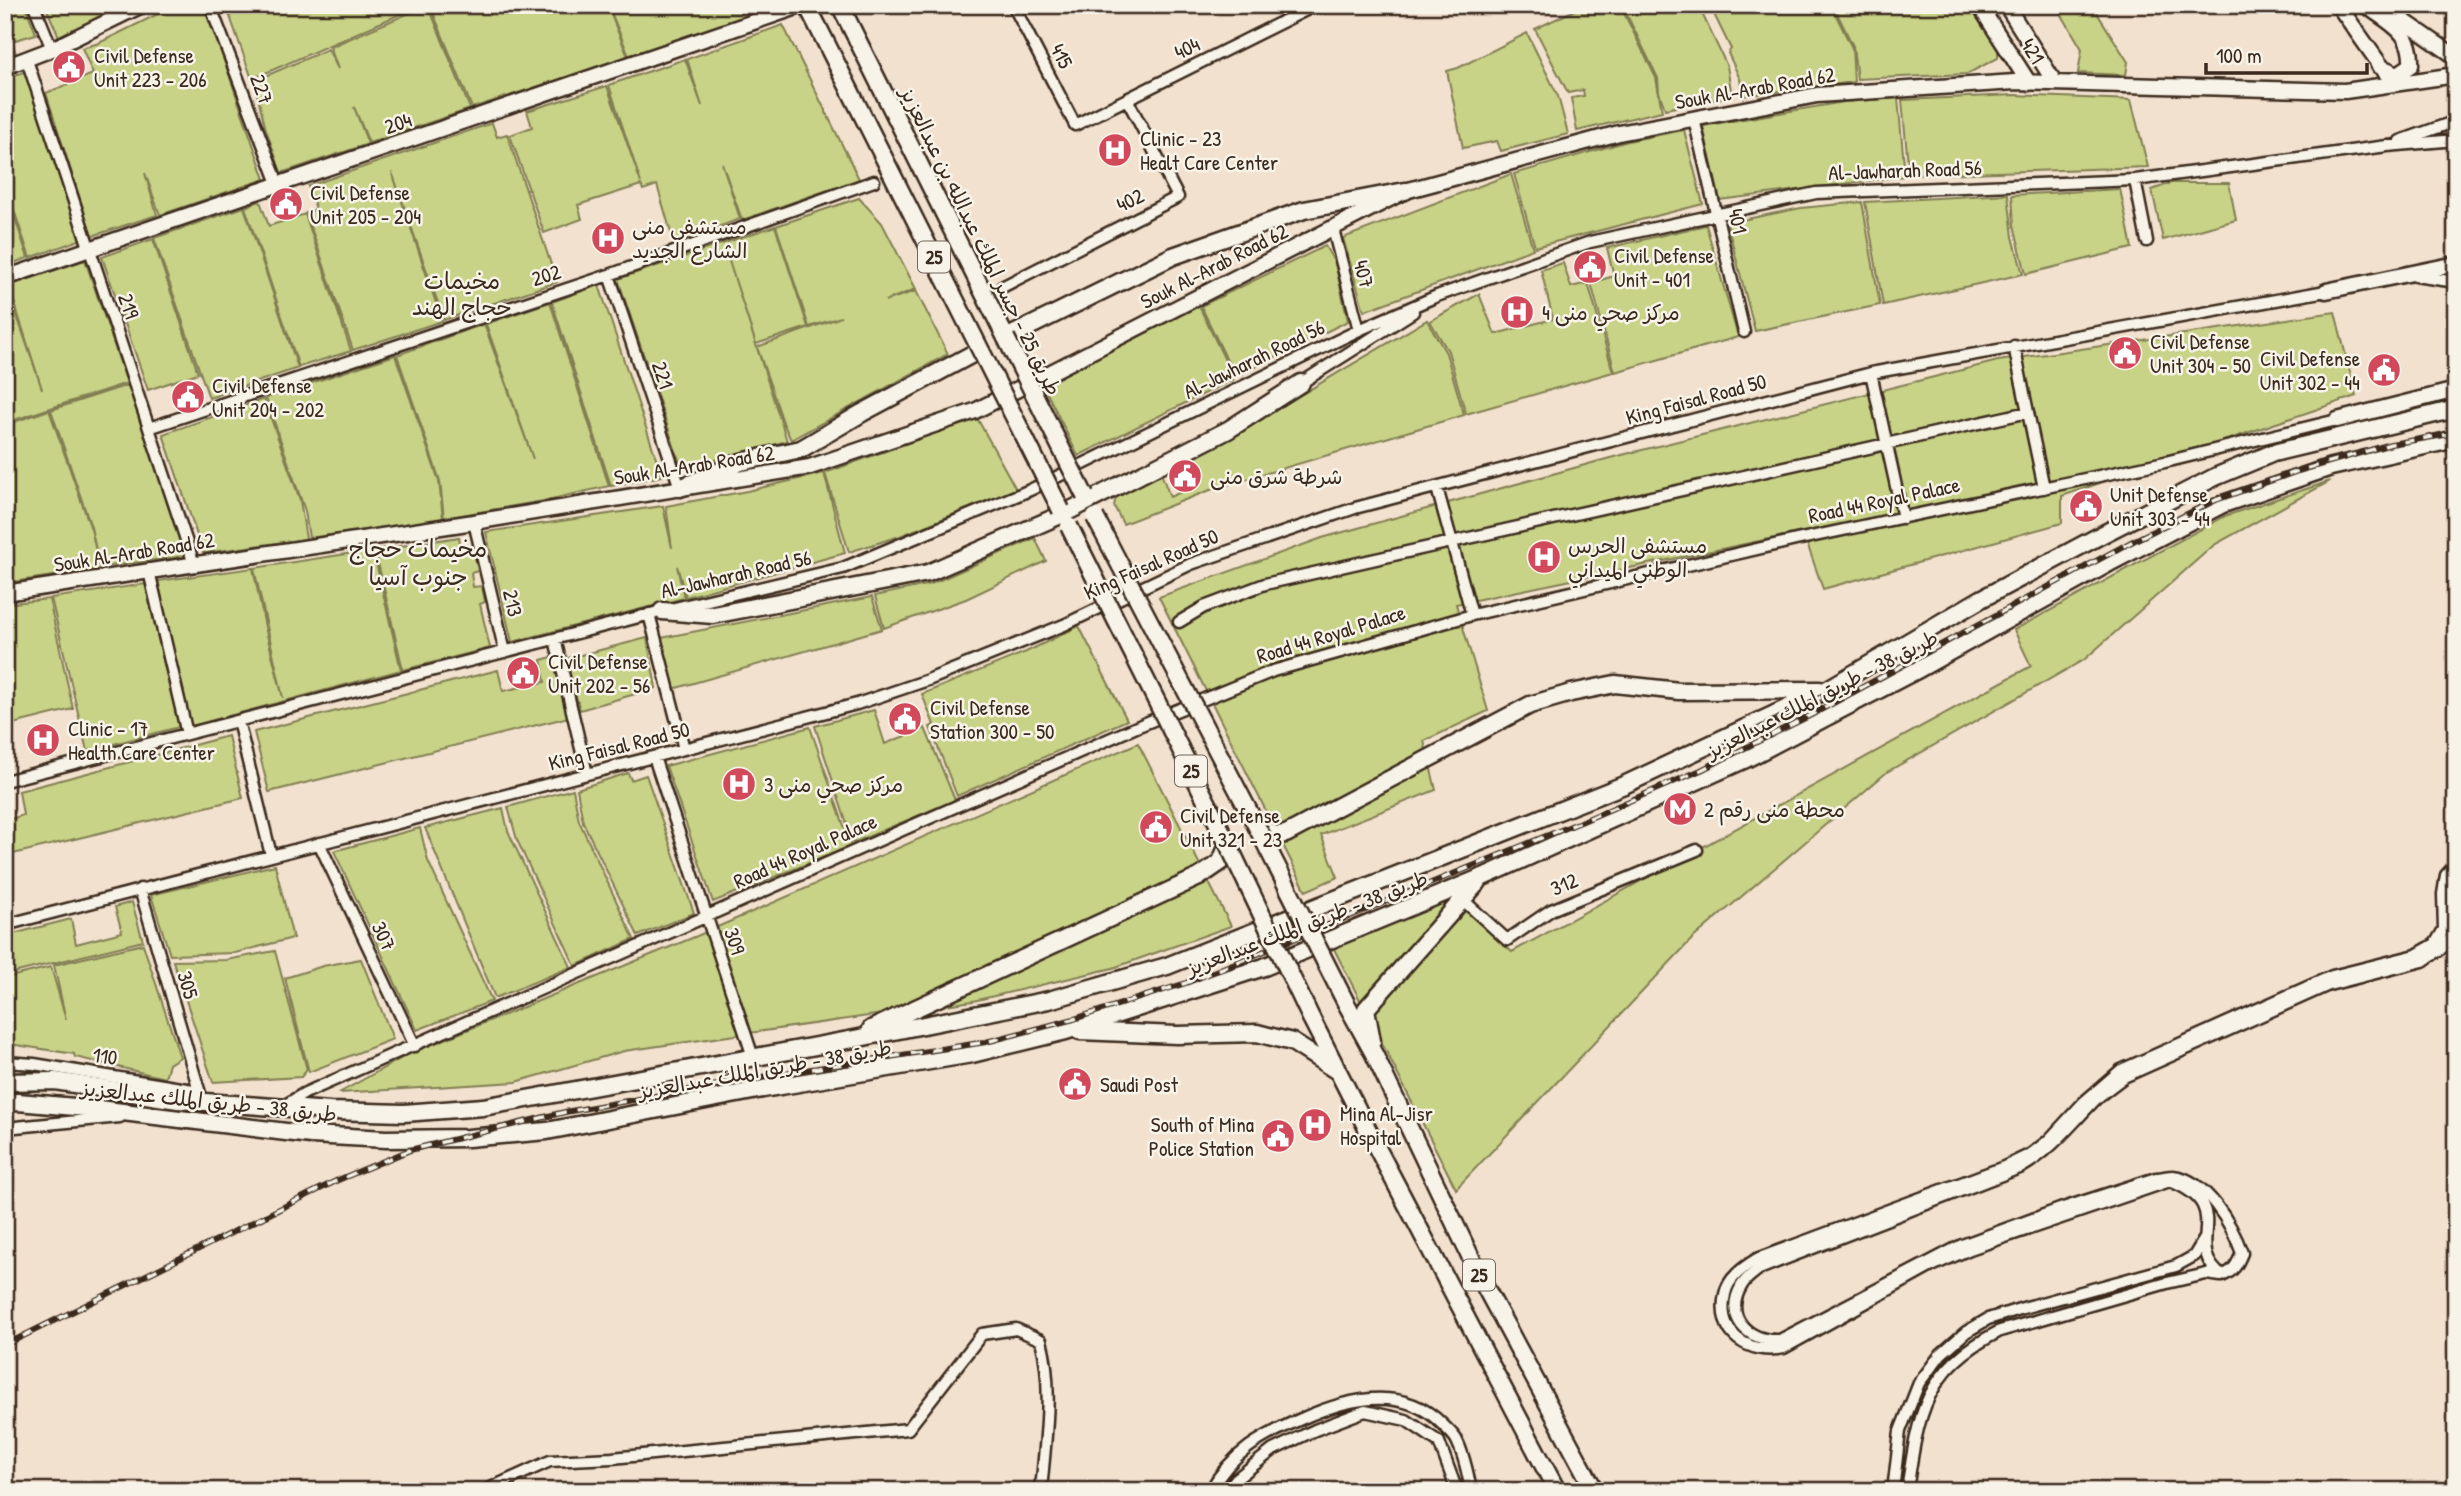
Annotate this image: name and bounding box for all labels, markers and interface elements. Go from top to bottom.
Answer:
street label: 404 [1169,29,1205,67]
scale bar [2206,32,2366,76]
street label: 421 [2014,33,2052,69]
street label: 415 [1044,39,1081,74]
place label: Civil Defense Unit 223 - 206 [94,41,207,94]
text: 100 m [2216,41,2262,70]
public building icon: Civil Defense Unit 223 - 206 [50,48,88,86]
street label: Souk Al-Arab Road 62 [1673,60,1837,116]
street label: 227 [243,70,281,108]
street label: طريق 25 - جسر الملك عبدالله بن عبدالعزيز [895,83,1067,399]
street label: 204 [380,105,416,141]
place label: Clinic - 23 Healt Care Center [1140,124,1278,177]
hospital icon: Clinic - 23 Healt Care Center [1096,131,1134,169]
street label: Al-Jawharah Road 56 [1828,153,1982,187]
place label: Civil Defense Unit 205 - 204 [310,178,421,231]
street label: 402 [1111,181,1149,219]
public building icon: Civil Defense Unit 205 - 204 [267,185,305,223]
street label: 401 [1721,206,1755,236]
place label: مستشفى منى الشارع الجديد [632,212,747,265]
street label: Souk Al-Arab Road 62 [1135,216,1293,316]
hospital icon: مستشفى منى الشارع الجديد [589,219,627,257]
place label: Civil Defense Unit - 401 [1614,241,1714,294]
road number: 25 [918,242,950,272]
public building icon: Civil Defense Unit - 401 [1571,248,1609,286]
street label: 202 [528,257,564,293]
street label: 407 [1346,257,1382,291]
district label: مخيمات حجاج الهند [412,265,512,323]
street label: 219 [111,289,147,323]
hospital icon: مركز صحي منى 4 [1498,293,1536,331]
place label: مركز صحي منى 4 [1542,298,1680,332]
street label: Al-Jawharah Road 56 [1179,312,1329,406]
place label: Civil Defense Unit 304 - 50 [2150,327,2251,380]
public building icon: Civil Defense Unit 304 - 50 [2106,334,2144,372]
place label: Civil Defense Unit 302 - 44 [2260,344,2360,397]
public building icon: Civil Defense Unit 302 - 44 [2365,351,2403,389]
street label: 221 [645,357,681,393]
street label: King Faisal Road 50 [1622,366,1770,432]
place label: Civil Defense Unit 204 - 202 [212,371,324,424]
public building icon: Civil Defense Unit 204 - 202 [169,378,207,416]
street label: Souk Al-Arab Road 62 [612,438,776,492]
public building icon: شرطة شرق منى [1166,457,1204,495]
place label: شرطة شرق منى [1210,462,1343,491]
street label: Road 44 Royal Palace [1806,470,1962,530]
place label: Unit Defense Unit 303 - 44 [2110,480,2210,533]
public building icon: Unit Defense Unit 303 - 44 [2067,487,2105,525]
street label: King Faisal Road 50 [1079,521,1223,607]
street label: Souk Al-Arab Road 62 [52,525,216,579]
place label: مستشفى الحرس الوطني الميداني [1568,531,1707,589]
district label: مخيمات حجاج جنوب آسيا [349,532,487,593]
hospital icon: مستشفى الحرس الوطني الميداني [1525,538,1563,576]
street label: Al-Jawharah Road 56 [658,543,814,605]
street label: 213 [496,587,530,619]
street label: Road 44 Royal Palace [1253,598,1409,670]
street label: طريق 38 - طريق الملك عبدالعزيز [1699,623,1943,766]
place label: Civil Defense Unit 202 - 56 [548,647,650,700]
public building icon: Civil Defense Unit 202 - 56 [504,654,542,692]
place label: Civil Defense Station 300 - 50 [930,693,1054,746]
public building icon: Civil Defense Station 300 - 50 [886,700,924,738]
place label: Clinic - 17 Health Care Center [68,714,215,767]
street label: King Faisal Road 50 [545,714,693,778]
hospital icon: Clinic - 17 Health Care Center [24,721,62,759]
road number: 25 [1175,756,1207,786]
hospital icon: مركز صحي منى 3 [720,765,758,803]
place label: مركز صحي منى 3 [764,770,903,804]
metro station icon: محطة منى رقم 2 [1661,790,1699,828]
place label: محطة منى رقم 2 [1704,795,1845,826]
place label: Civil Defense Unit 321 - 23 [1180,801,1282,854]
street label: Road 44 Royal Palace [729,806,881,896]
public building icon: Civil Defense Unit 321 - 23 [1137,808,1175,846]
street label: طريق 38 - طريق الملك عبدالعزيز [1180,863,1432,983]
street label: 312 [1546,865,1582,903]
street label: 307 [365,917,403,955]
street label: 309 [717,924,753,958]
street label: 305 [170,968,206,1002]
street label: طريق 38 - طريق الملك عبدالعزيز [634,1032,894,1106]
street label: 110 [91,1040,119,1072]
public building icon: Saudi Post [1056,1065,1094,1103]
place label: Saudi Post [1100,1070,1179,1099]
street label: طريق 38 - طريق الملك عبدالعزيز [78,1073,338,1129]
place label: Mina Al-Jisr Hospital [1340,1099,1433,1152]
hospital icon: Mina Al-Jisr Hospital [1296,1106,1334,1144]
place label: South of Mina Police Station [1149,1110,1254,1163]
public building icon: South of Mina Police Station [1259,1117,1297,1155]
road number: 25 [1463,1260,1495,1290]

